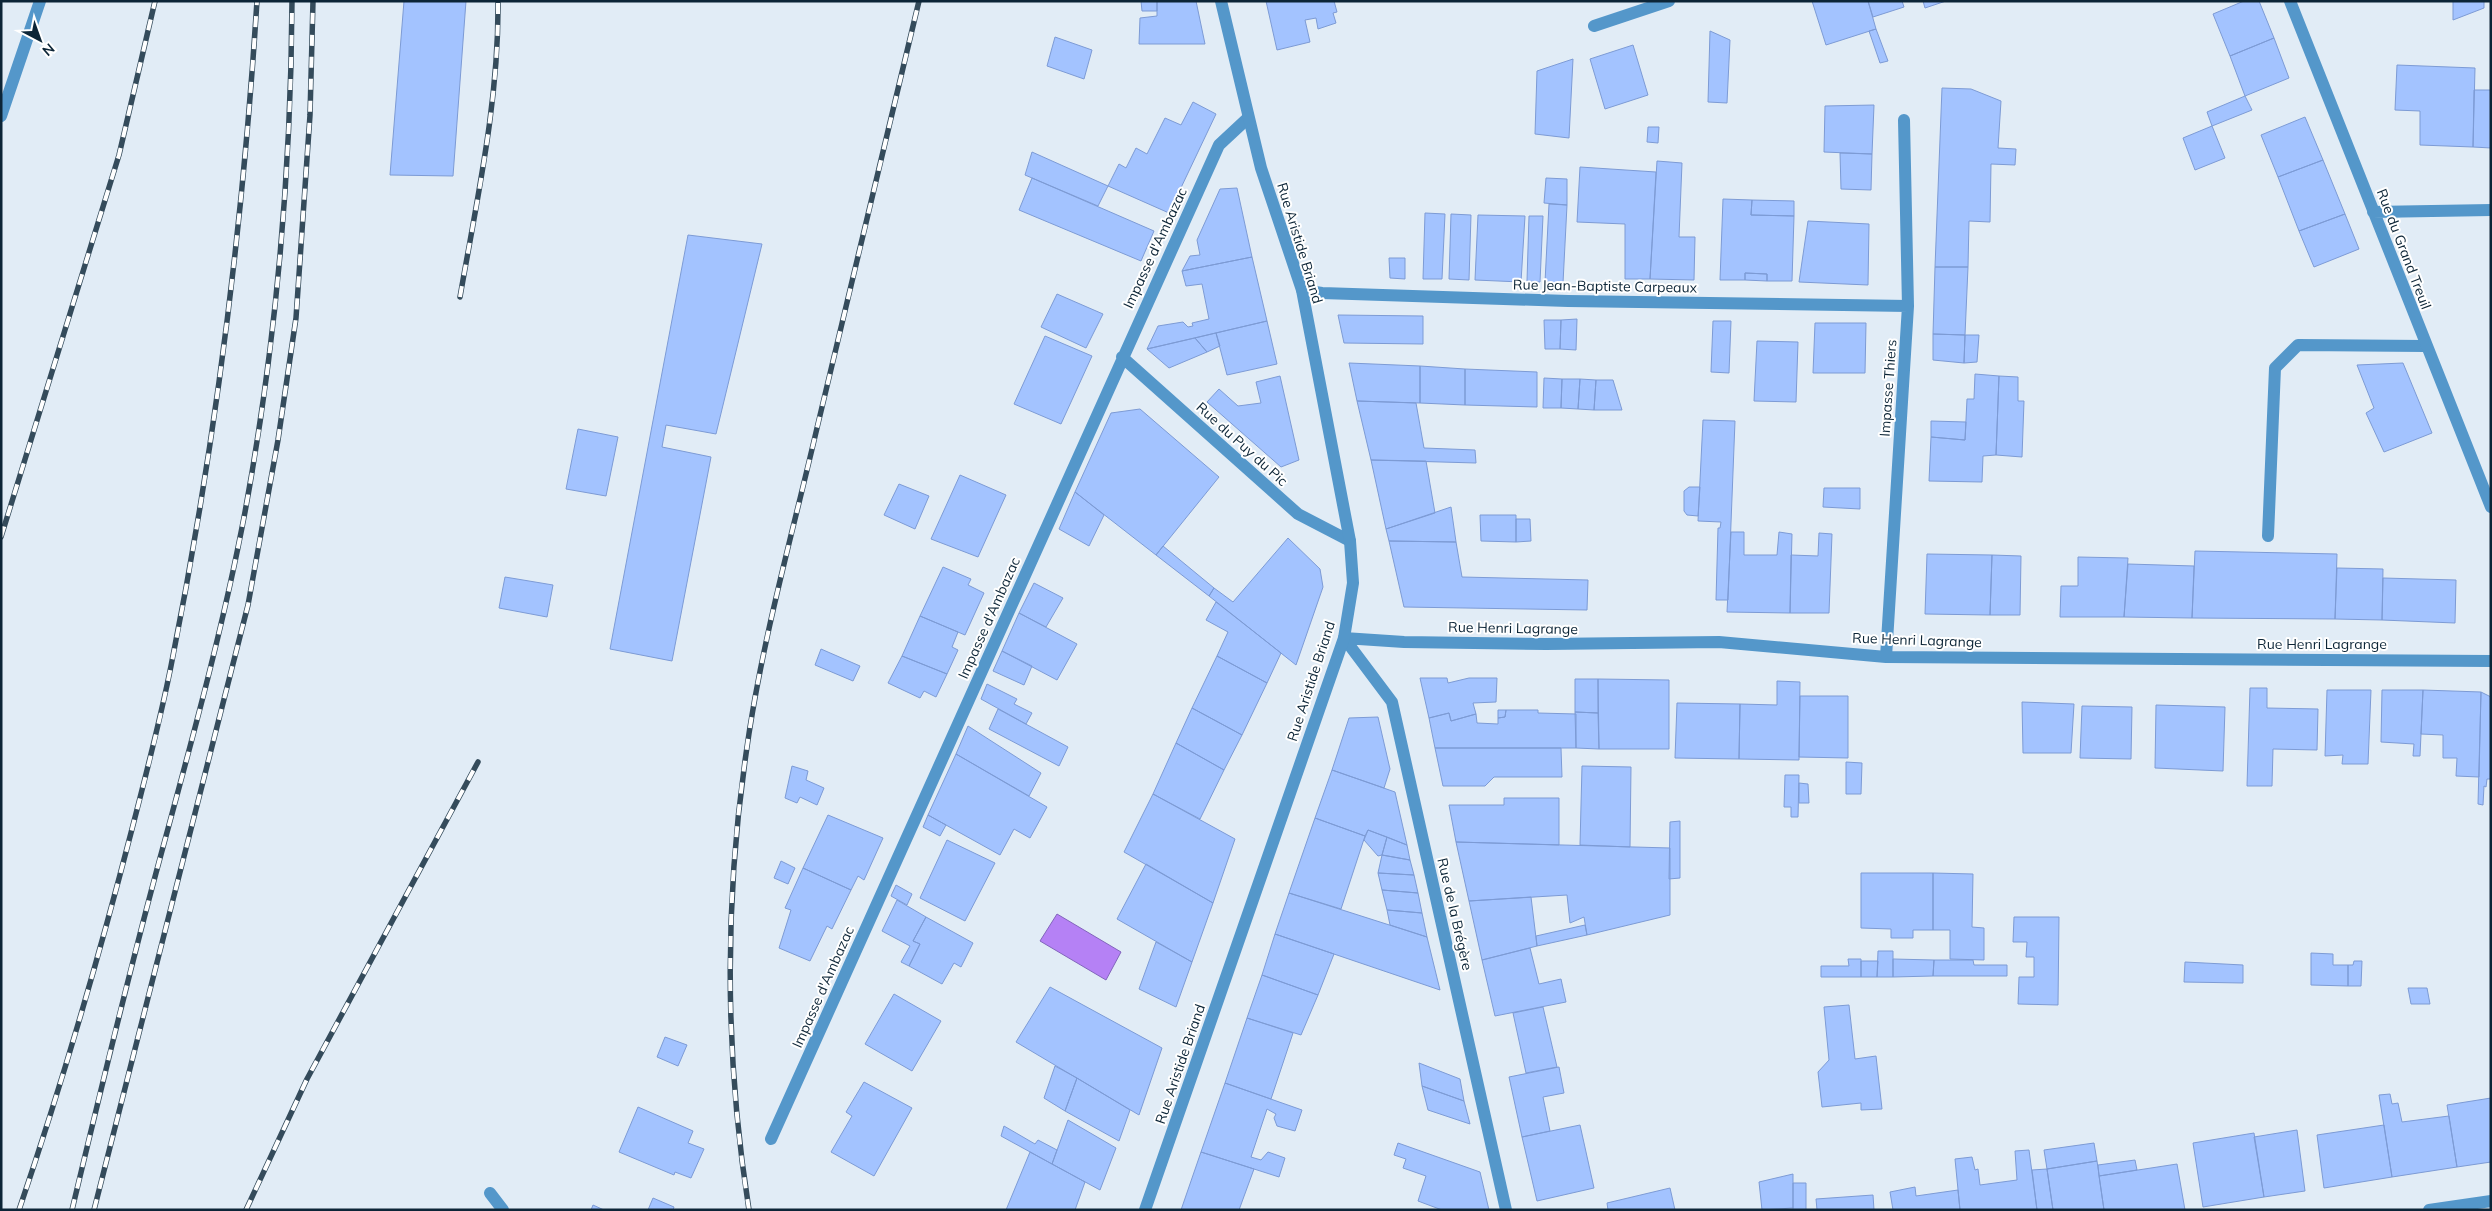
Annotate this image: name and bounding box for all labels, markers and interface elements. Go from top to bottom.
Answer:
north arrow [15,15,65,65]
text: N [39,40,58,60]
street label: Rue Aristide Briand [1273,180,1327,306]
street label: Impasse d'Ambazac [1119,185,1191,311]
street label: Rue du Grand Treuil [2373,186,2435,312]
street label: Rue Jean-Baptiste Carpeaux [1513,275,1698,297]
street label: Impasse Thiers [1876,339,1900,437]
street label: Rue du Puy du Pic [1193,398,1291,490]
street label: Impasse d'Ambazac [954,554,1024,682]
street label: Rue Henri Lagrange [1448,618,1578,638]
street label: Rue Aristide Briand [1283,619,1339,743]
street label: Rue Henri Lagrange [1852,629,1982,651]
street label: Rue Henri Lagrange [2257,635,2387,653]
street label: Rue de la Brégère [1433,856,1477,972]
street label: Impasse d'Ambazac [788,923,858,1051]
street label: Rue Aristide Briand [1151,1002,1209,1126]

